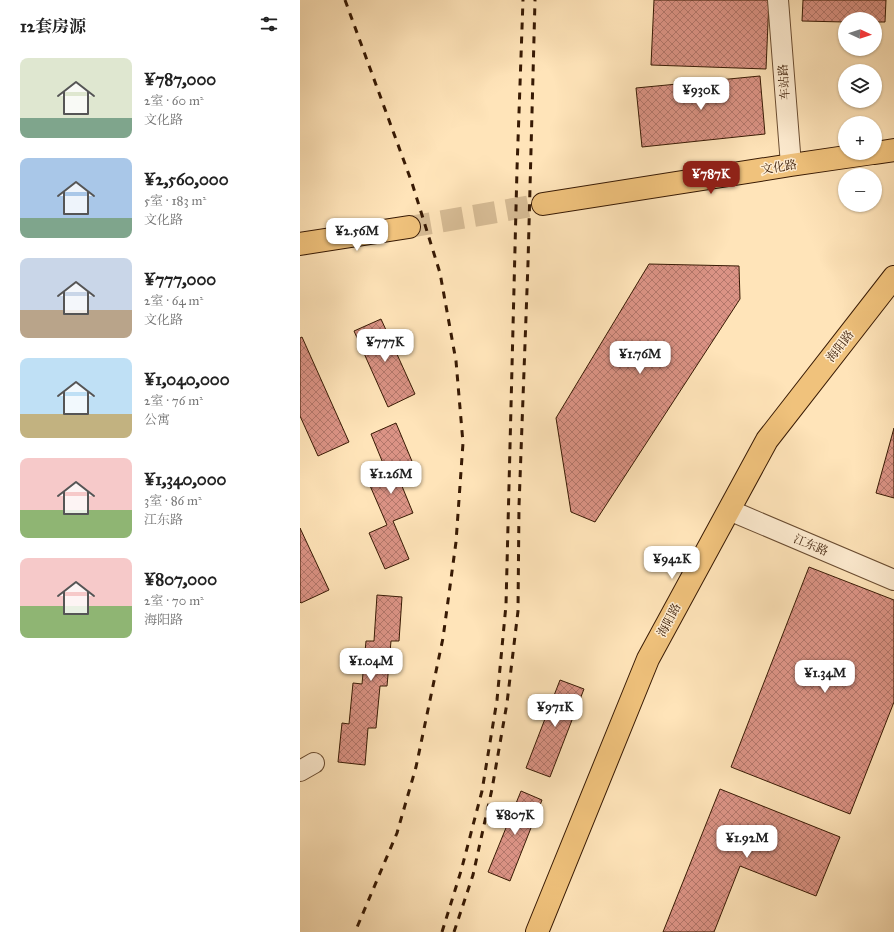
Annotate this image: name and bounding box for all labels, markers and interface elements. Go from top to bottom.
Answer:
north arrow [838,12,882,56]
map controls [838,12,882,212]
icon: filters [258,13,280,35]
text: 12套房源 [20,16,86,37]
street label: 车站路 [776,64,792,100]
button: layers [838,64,882,108]
text: ¥787,000 [144,69,216,90]
icon: home [52,74,100,122]
pin: ¥930K [673,77,729,111]
text: ¥930K [682,82,720,98]
text: 2室 · 60 m² [144,93,204,109]
text: 文化路 [144,112,183,128]
button: + [838,116,882,160]
street label: 文化路 [760,157,798,177]
pin: ¥787K [683,161,739,195]
text: ¥787K [692,166,730,182]
button: − [838,168,882,212]
text: ¥2,560,000 [144,169,229,190]
icon: home [52,174,100,222]
text: 5室 · 183 m² [144,193,206,209]
text: 文化路 [144,212,183,228]
pin: ¥2.56M [324,218,390,252]
text: ¥2.56M [335,223,379,239]
text: ¥777,000 [144,269,216,290]
icon: home [52,274,100,322]
text: 2室 · 64 m² [144,293,203,309]
text: 文化路 [144,312,183,328]
street label: 海阳路 [823,328,857,364]
pin: ¥777K [357,329,413,363]
text: ¥777K [366,334,404,350]
pin: ¥1.76M [607,341,673,375]
text: ¥1.76M [619,346,661,362]
text: ¥1,040,000 [144,369,230,390]
icon: home [52,374,100,422]
text: 2室 · 76 m² [144,393,203,409]
text: 公寓 [144,412,170,428]
pin: ¥1.26M [358,461,424,495]
text: ¥1.26M [370,466,412,482]
text: ¥1,340,000 [144,469,227,490]
icon: home [52,474,100,522]
text: 3室 · 86 m² [144,493,202,509]
text: 江东路 [144,512,183,528]
street label: 江东路 [792,532,830,558]
pin: ¥942K [644,546,700,580]
text: ¥942K [653,551,691,567]
text: ¥807,000 [144,569,217,590]
icon: home [52,574,100,622]
text: 2室 · 70 m² [144,593,204,609]
street label: 海阳路 [654,601,684,639]
text: 海阳路 [144,612,183,628]
pin: ¥1.04M [338,648,404,682]
text: ¥1.04M [349,653,393,669]
pin: ¥1.34M [792,660,858,694]
text: ¥1.34M [804,665,846,681]
pin: ¥971K [527,694,583,728]
text: ¥971K [537,699,573,715]
pin: ¥807K [487,802,543,836]
text: ¥807K [495,807,535,823]
pin: ¥1.92M [714,825,780,859]
text: ¥1.92M [725,830,769,846]

